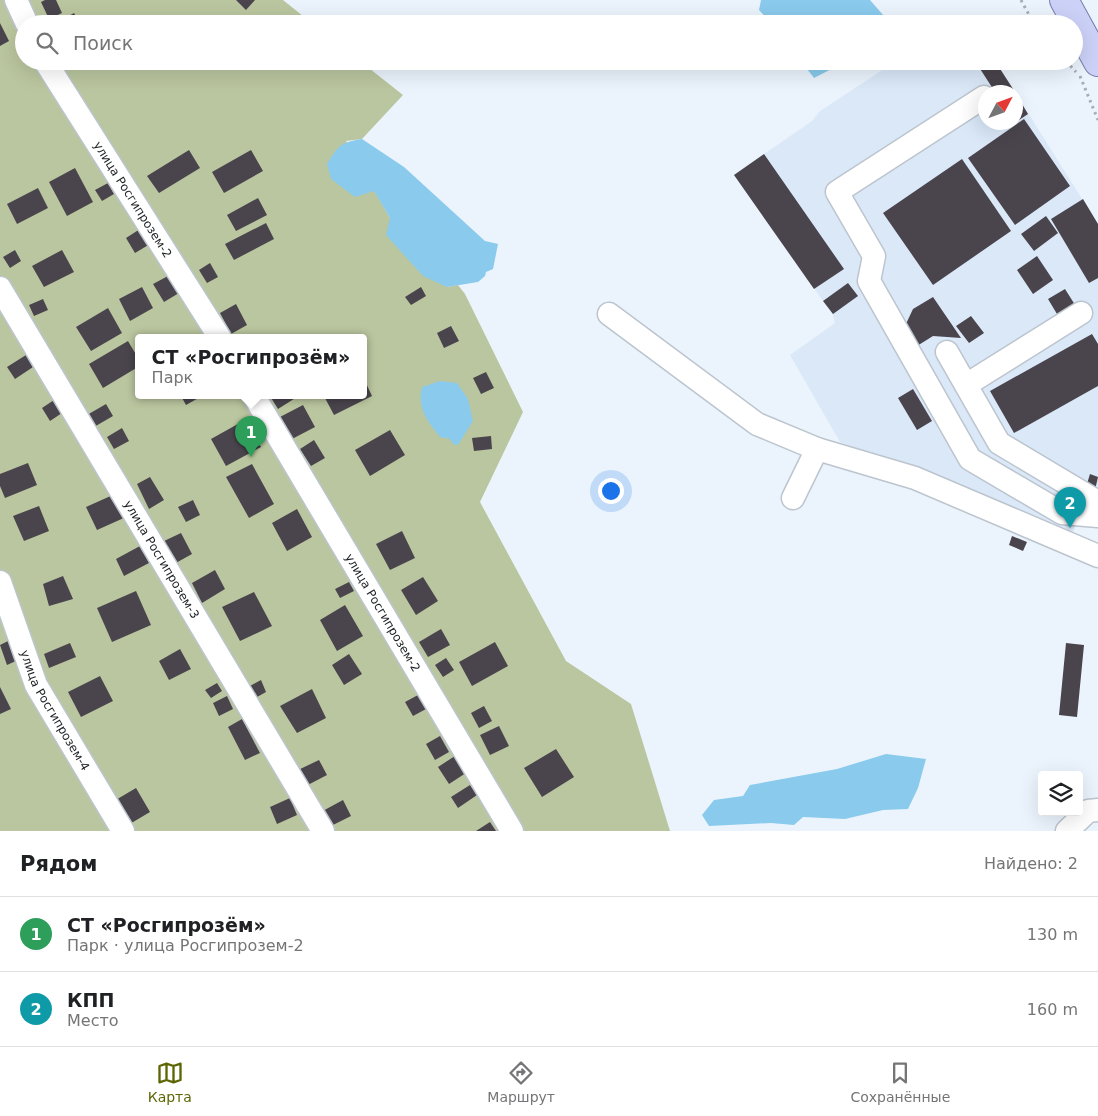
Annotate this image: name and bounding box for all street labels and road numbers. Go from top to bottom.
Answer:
street label: улица Росгипрозем-2 [91,139,175,260]
street label: улица Росгипрозем-3 [121,498,202,621]
street label: улица Росгипрозем-2 [342,551,423,674]
street label: улица Росгипрозем-4 [17,648,92,773]

